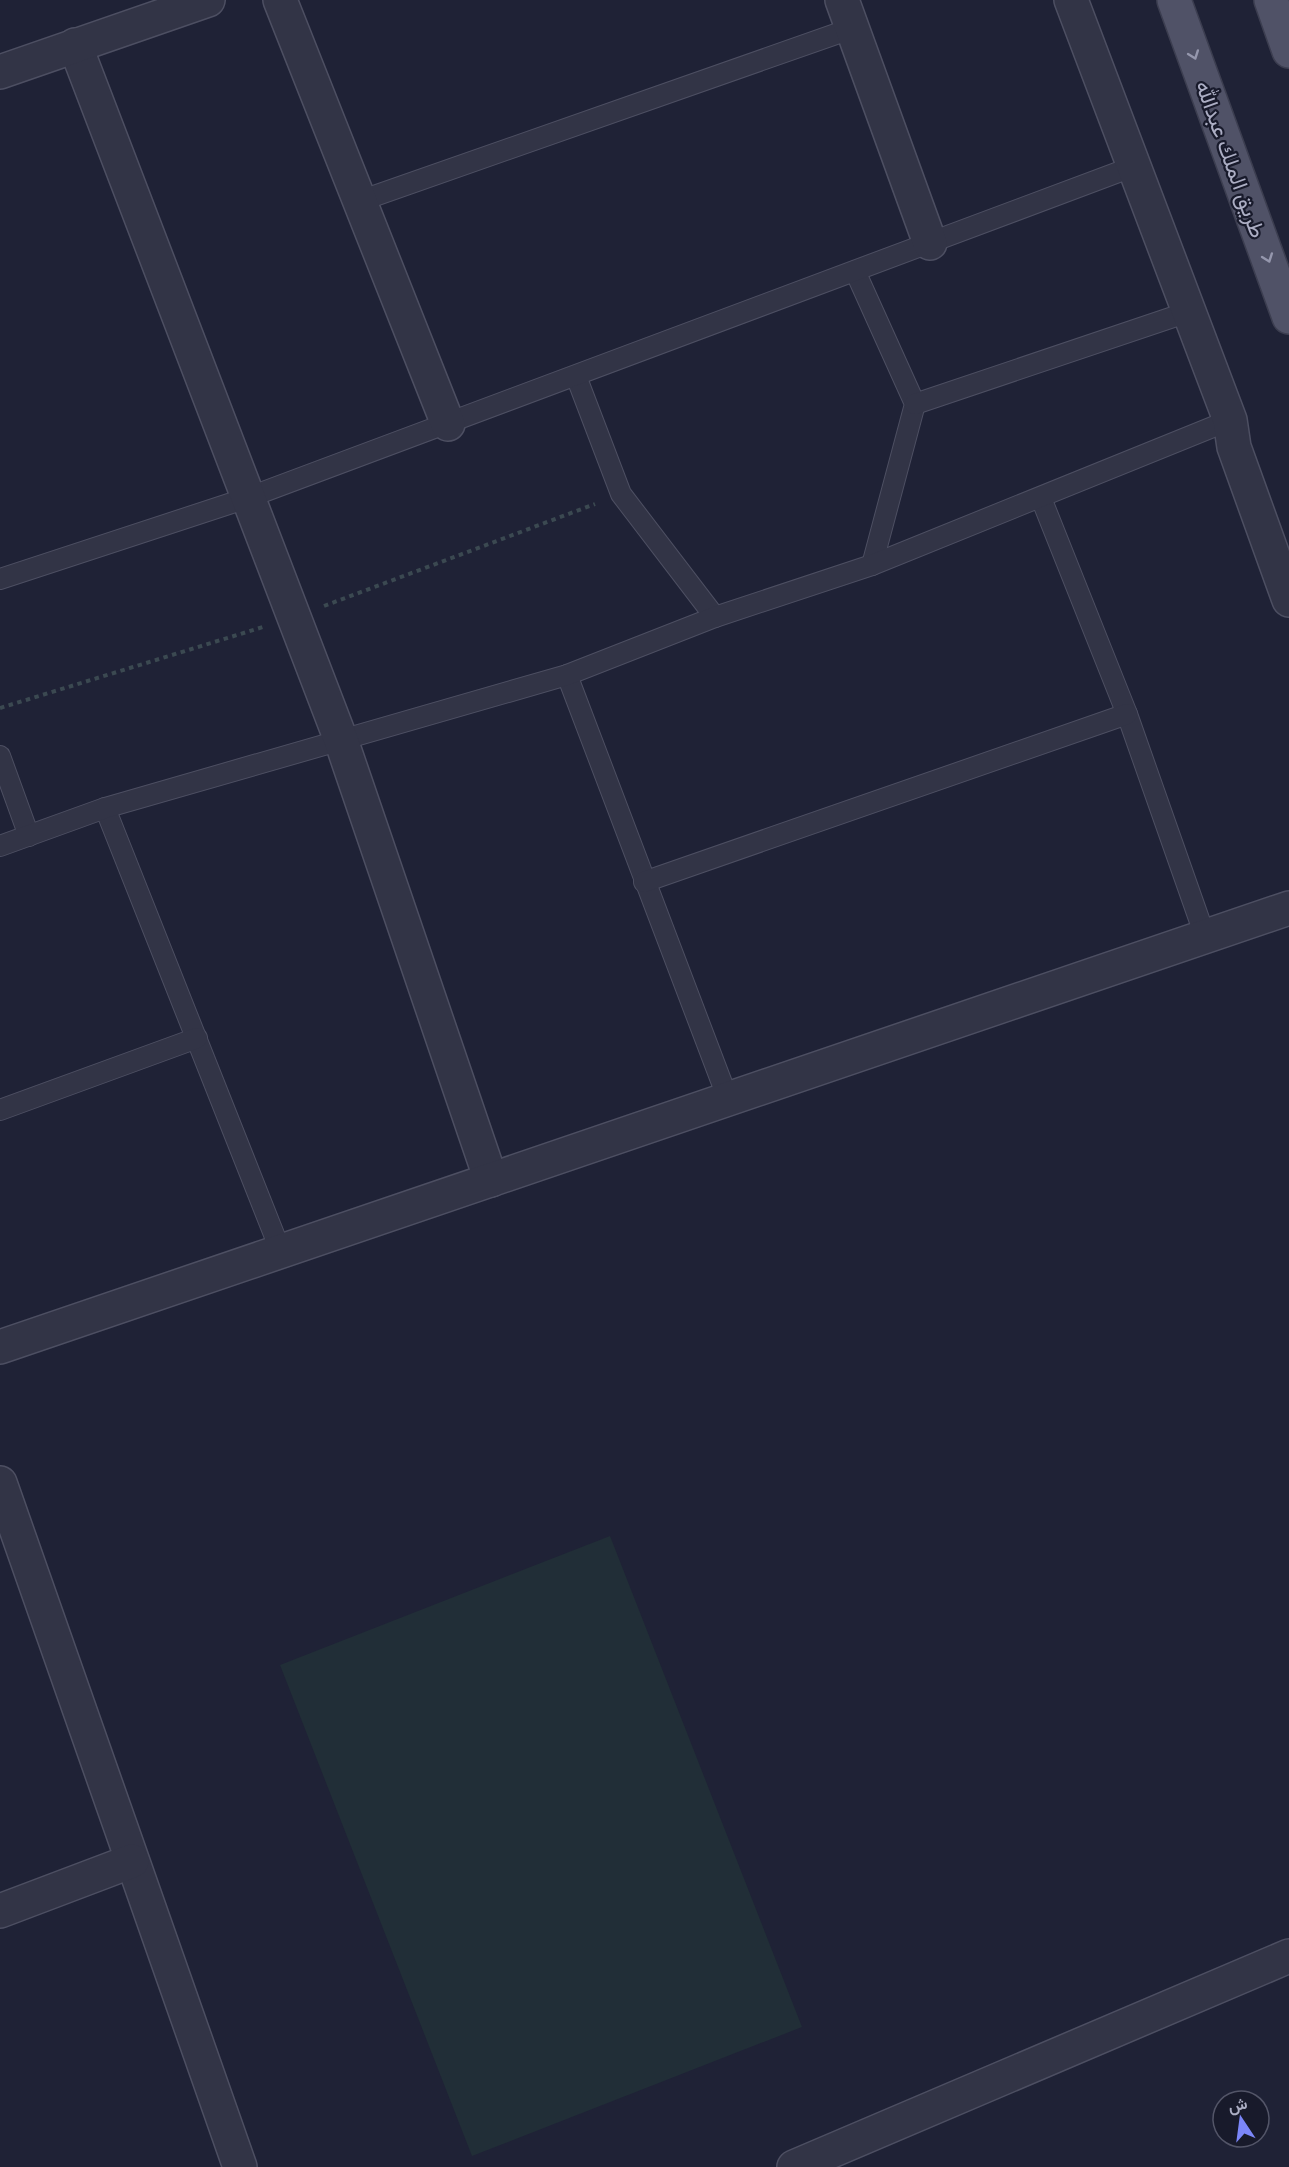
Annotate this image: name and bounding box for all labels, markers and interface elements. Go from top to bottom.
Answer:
one-way arrow [1186,49,1199,60]
street label: طريق الملك عبدالله [1190,76,1272,242]
one-way arrow [1260,252,1273,263]
north arrow [1211,2089,1271,2149]
text: ش [1226,2092,1249,2116]

